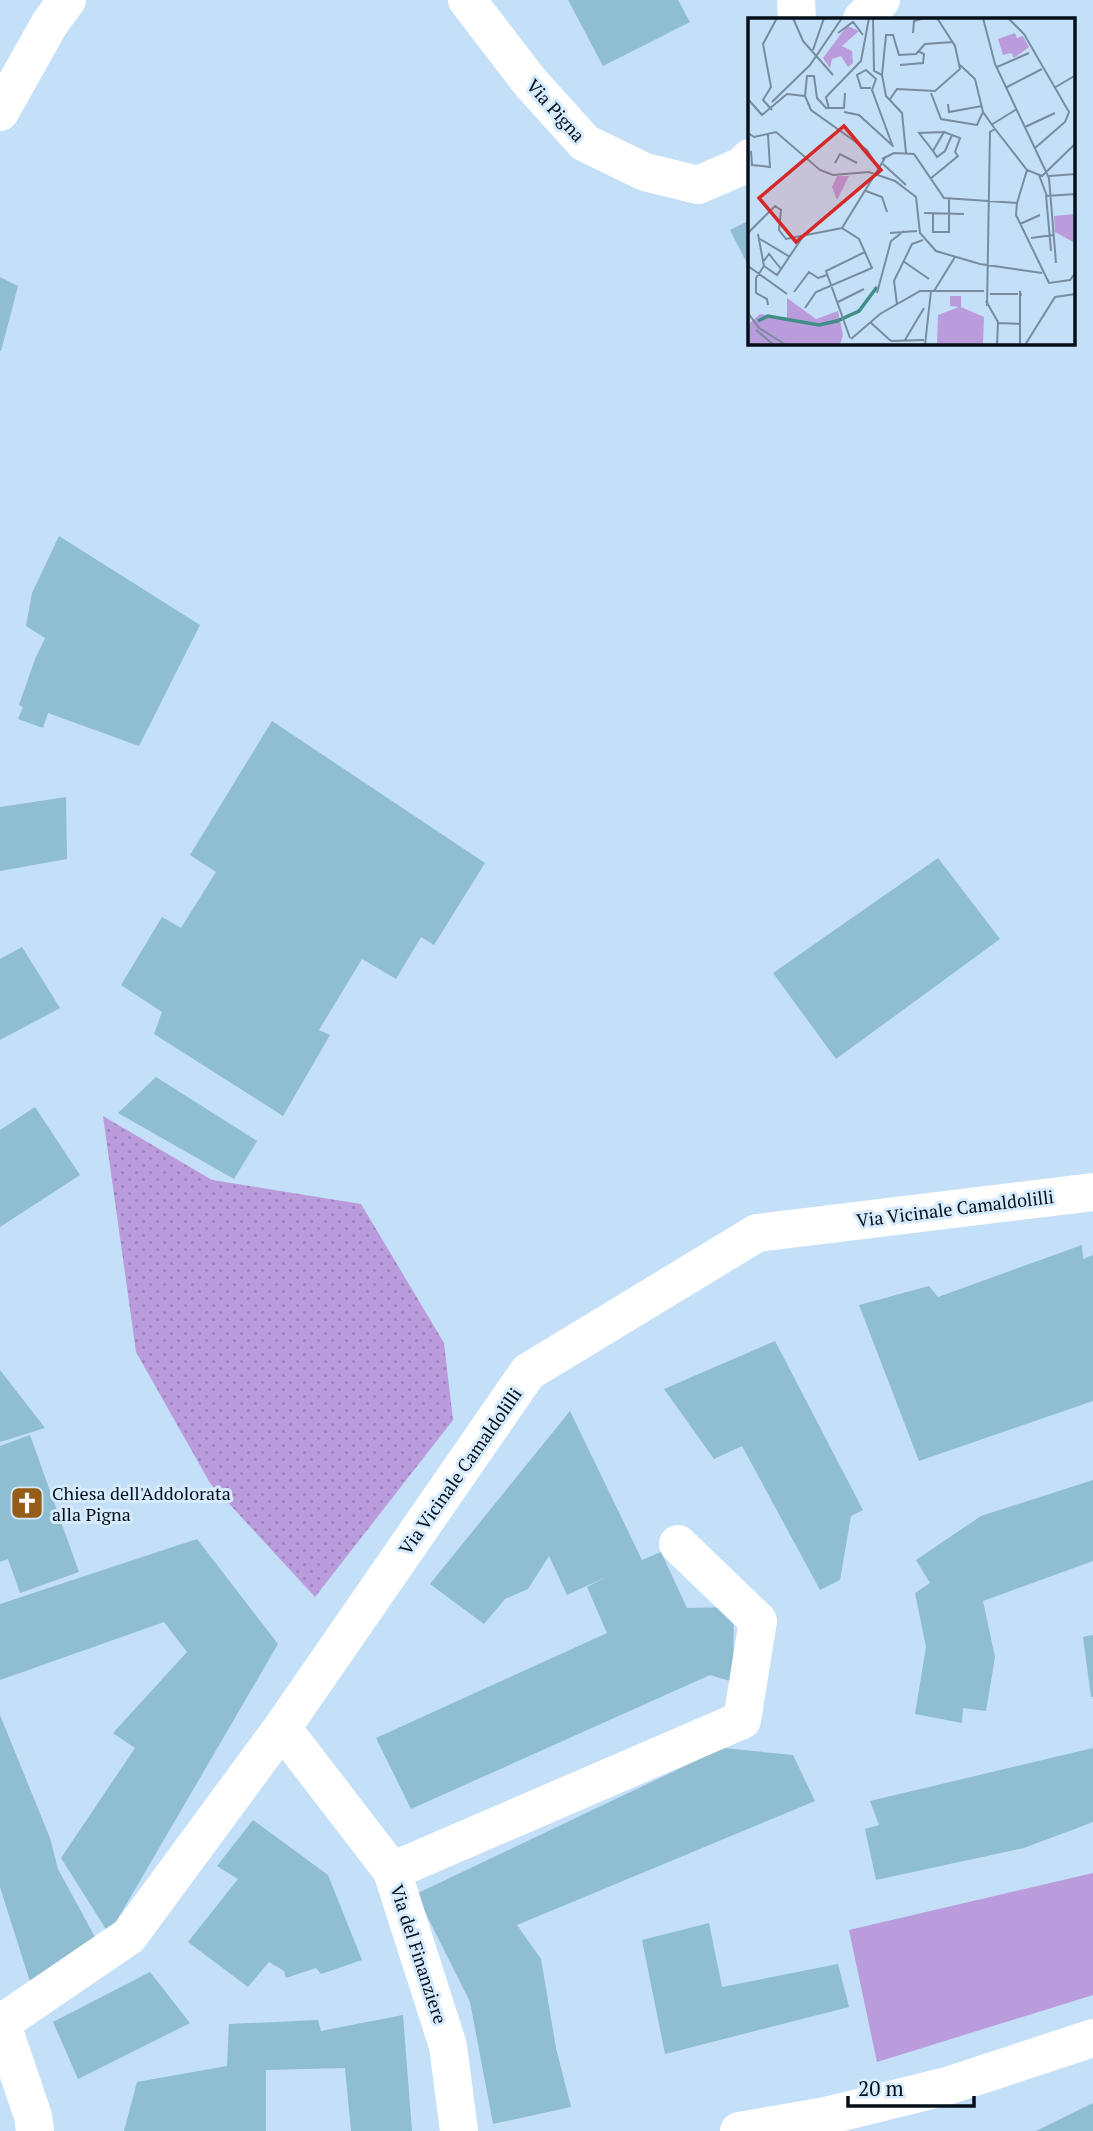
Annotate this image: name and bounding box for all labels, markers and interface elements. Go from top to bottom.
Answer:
inset map [748,18,1076,345]
street label: Via Pigna [521,74,591,146]
street label: Via Vicinale Camaldolilli [855,1184,1055,1232]
street label: Via Vicinale Camaldolilli [393,1383,527,1559]
place label: Chiesa dell'Addolorata alla Pigna [52,1481,231,1526]
church icon: Chiesa dell'Addolorata alla Pigna [8,1484,46,1522]
street label: Via del Finanziere [385,1881,453,2027]
scale bar [848,2064,974,2108]
text: 20 m [858,2074,904,2102]

